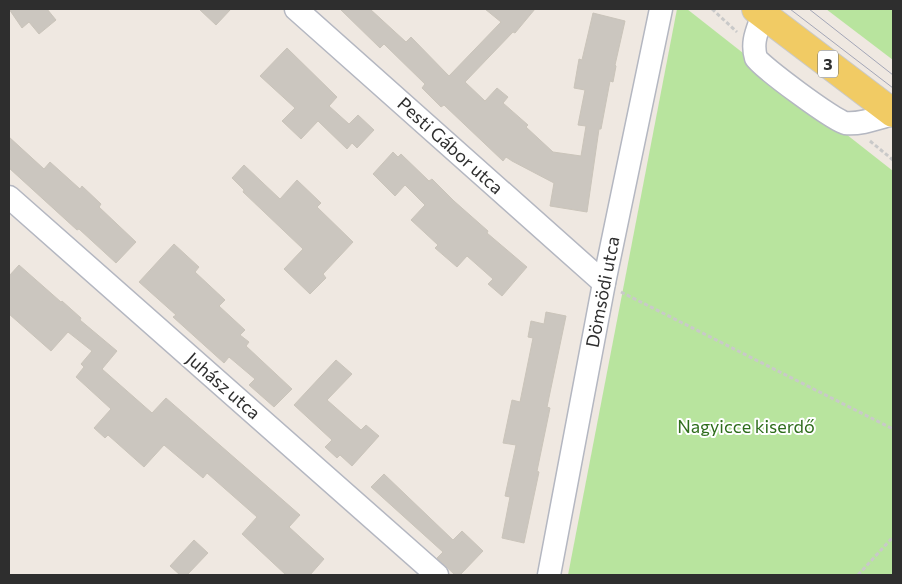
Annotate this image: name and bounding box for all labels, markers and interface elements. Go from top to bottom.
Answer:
road number: 3 [818,51,838,78]
street label: Pesti Gábor utca [393,92,508,198]
street label: Dömsödi utca [580,234,624,349]
street label: Juhász utca [182,347,265,423]
park label: Nagyicce kiserdő [677,415,815,437]

